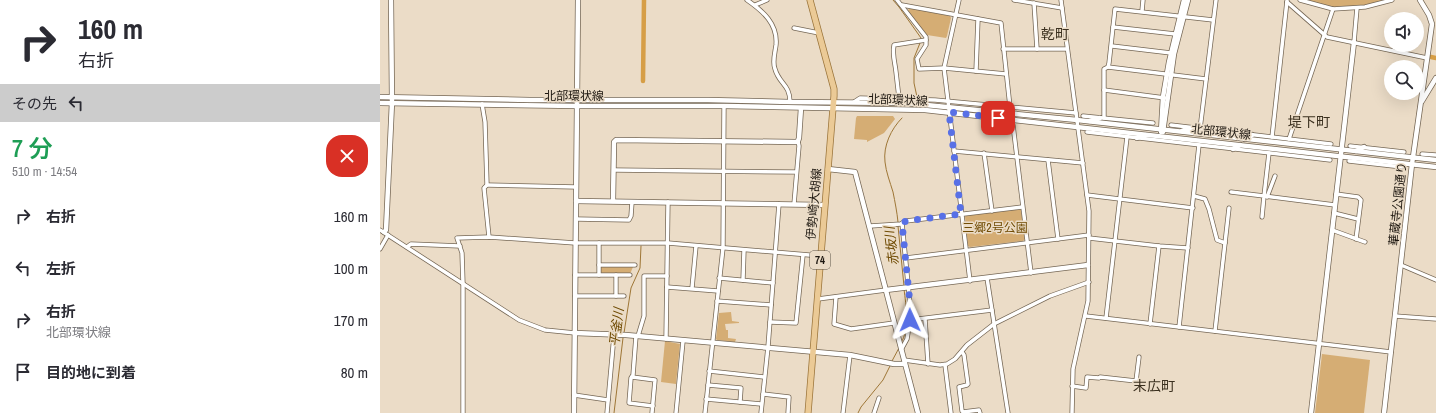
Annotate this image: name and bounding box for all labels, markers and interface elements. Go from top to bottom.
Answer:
text: 160 m [78,10,143,48]
map controls [1384,12,1424,100]
button: sound [1384,12,1424,52]
icon: right [12,16,64,68]
district label: 乾町 [1041,25,1069,43]
text: 右折 [78,48,114,73]
button: search [1384,60,1424,100]
street label: 北部環状線 [544,88,604,104]
street label: 北部環状線 [868,91,928,109]
icon: left [65,92,87,114]
text: その先 [12,93,57,114]
pin [981,101,1015,135]
icon: arrive [987,107,1009,129]
district label: 堤下町 [1288,113,1330,131]
street label: 北部環状線 [1190,121,1252,143]
text: 7 分 [12,132,52,164]
button: close [326,135,368,177]
street label: 華蔵寺公園通り [1386,161,1410,247]
text: 510 m · 14:54 [12,163,77,180]
street label: 伊勢崎大胡線 [803,167,825,241]
icon: right [12,205,34,227]
text: 右折 [46,206,76,227]
text: 160 m [334,206,368,227]
park label: 三郷2号公園 [962,220,1028,236]
water label: 赤坂川 [880,224,902,266]
road number: 74 [810,251,830,269]
icon: left [12,257,34,279]
text: 左折 [46,258,76,279]
text: 100 m [334,258,368,279]
position arrow [889,299,931,341]
text: 右折 [46,301,76,322]
water label: 平釜川 [606,305,628,347]
icon: right [12,309,34,331]
text: 170 m [334,310,368,331]
text: 北部環状線 [46,324,111,341]
icon: arrive [12,361,34,383]
text: 目的地に到着 [46,362,136,383]
text: 80 m [341,362,368,383]
district label: 末広町 [1133,377,1175,395]

